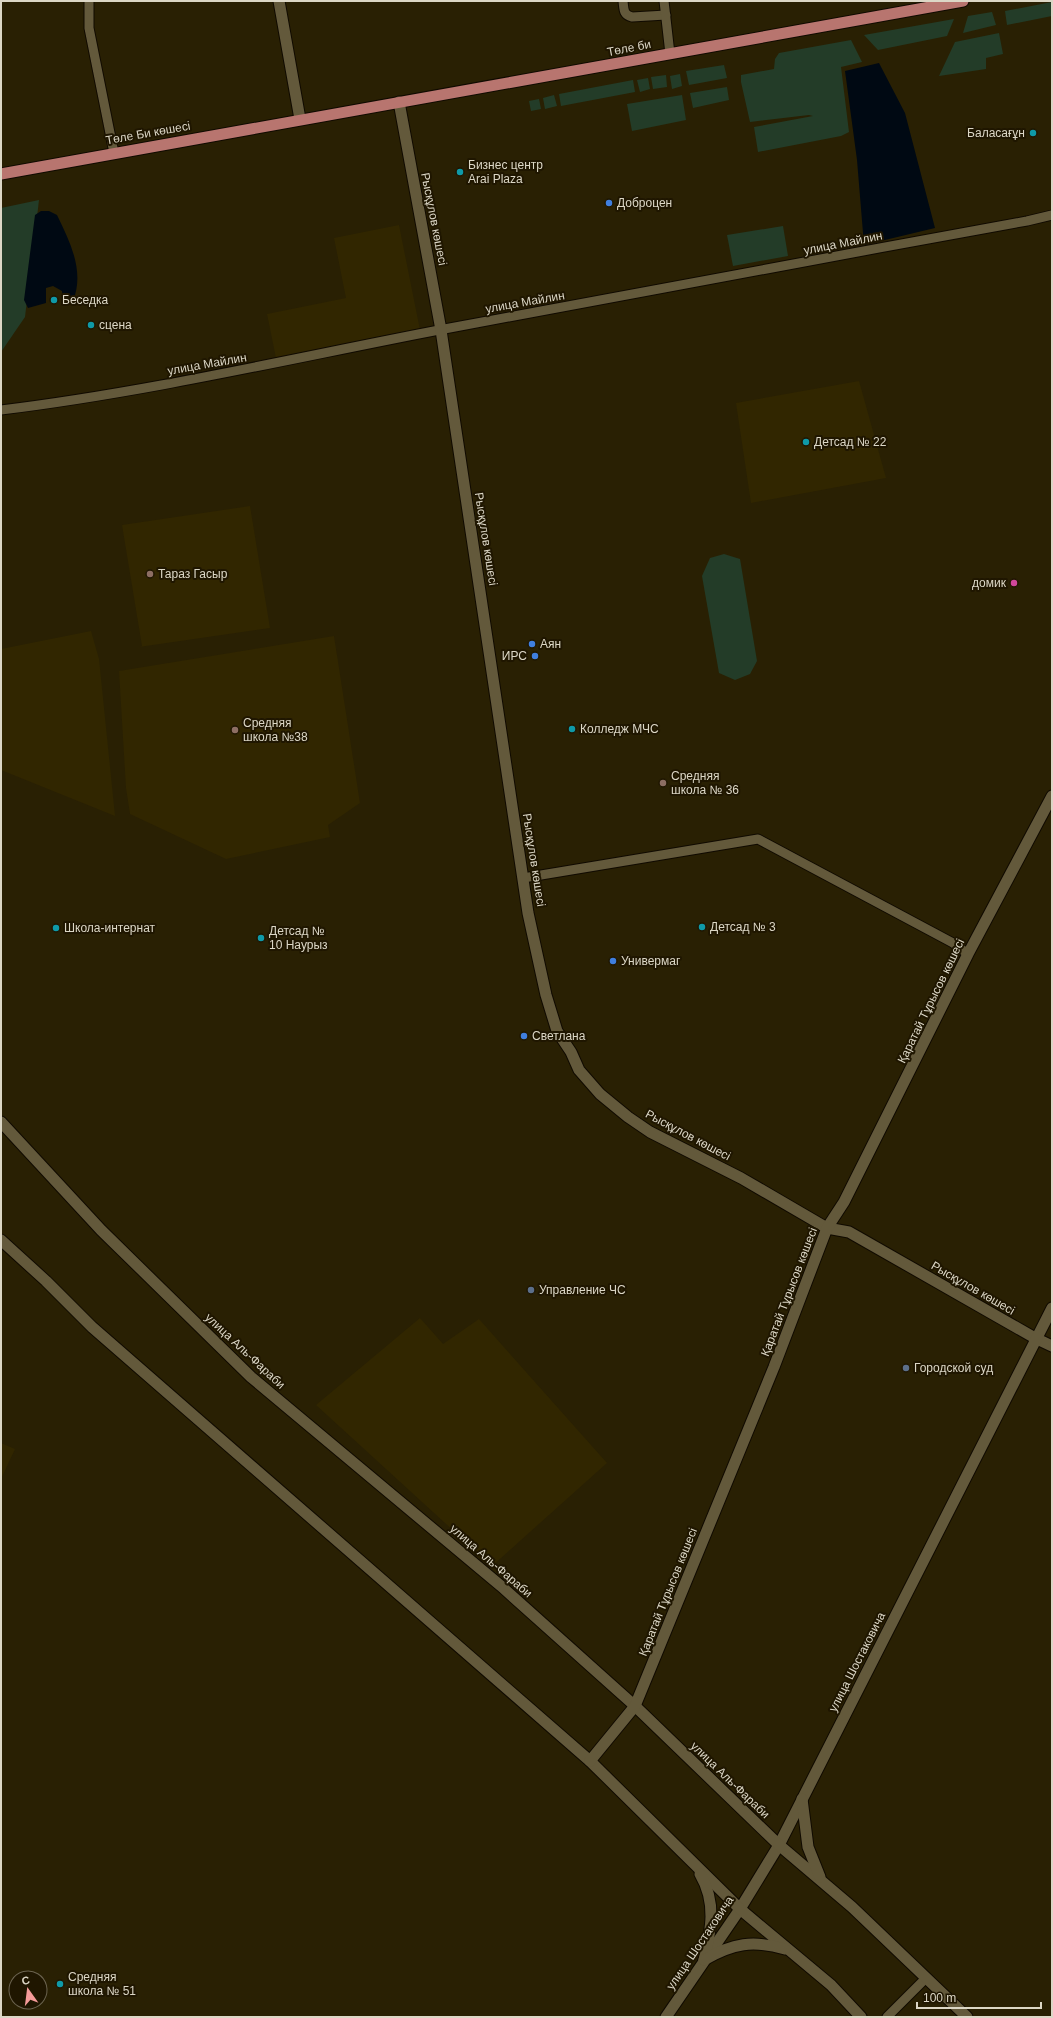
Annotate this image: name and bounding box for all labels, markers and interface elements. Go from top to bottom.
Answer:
street label: Төле би [606,37,652,59]
street label: Төле Би көшесі [105,119,191,147]
place label: Баласағұн [967,126,1025,140]
marker: Баласағұн [1028,128,1038,138]
place label: Бизнес центр Arai Plaza [468,158,543,186]
marker: Бизнес центр Arai Plaza [455,167,465,177]
street label: Рысқұлов көшесі [418,171,450,267]
place label: Доброцен [617,196,672,210]
marker: Доброцен [604,198,614,208]
street label: улица Майлин [802,228,884,258]
street label: улица Майлин [484,288,566,316]
place label: Беседка [62,293,108,307]
marker: Беседка [49,295,59,305]
place label: сцена [99,318,132,332]
marker: сцена [86,320,96,330]
street label: улица Майлин [166,350,248,378]
place label: Детсад № 22 [814,435,887,449]
marker: Детсад № 22 [801,437,811,447]
street label: Рысқұлов көшесі [472,491,500,587]
place label: Тараз Гасыр [158,567,228,581]
marker: Тараз Гасыр [145,569,155,579]
place label: домик [972,576,1007,590]
marker: домик [1009,578,1019,588]
place label: Аян [540,637,561,651]
marker: Аян [527,639,537,649]
place label: ИРС [502,649,527,663]
marker: ИРС [530,651,540,661]
place label: Средняя школа №38 [243,716,308,744]
place label: Колледж МЧС [580,722,659,736]
marker: Колледж МЧС [567,724,577,734]
marker: Средняя школа №38 [230,725,240,735]
place label: Средняя школа № 36 [671,769,739,797]
marker: Средняя школа № 36 [658,778,668,788]
street label: Рысқұлов көшесі [520,812,548,908]
place label: Детсад № 3 [710,920,776,934]
place label: Школа-интернат [64,921,156,935]
marker: Детсад № 3 [697,922,707,932]
marker: Школа-интернат [51,923,61,933]
place label: Детсад № 10 Наурыз [269,924,328,952]
marker: Детсад № 10 Наурыз [256,933,266,943]
street label: Қаратай Тұрысов көшесі [895,936,967,1066]
place label: Универмаг [621,954,681,968]
marker: Универмаг [608,956,618,966]
place label: Светлана [532,1029,586,1043]
marker: Светлана [519,1031,529,1041]
street label: Рысқұлов көшесі [643,1107,733,1163]
street label: Қаратай Тұрысов көшесі [758,1226,820,1358]
street label: Рысқұлов көшесі [929,1258,1017,1318]
place label: Управление ЧС [539,1283,626,1297]
marker: Управление ЧС [526,1285,536,1295]
street label: улица Аль-Фараби [202,1310,288,1392]
place label: Городской суд [914,1361,993,1375]
marker: Городской суд [901,1363,911,1373]
street label: улица Аль-Фараби [447,1522,535,1600]
street label: Қаратай Тұрысов көшесі [636,1526,700,1658]
street label: улица Шостаковича [826,1609,888,1714]
street label: улица Аль-Фараби [688,1739,772,1821]
street label: улица Шостаковича [663,1893,737,1993]
north arrow [8,1970,48,2010]
place label: Средняя школа № 51 [68,1970,136,1998]
text: С [20,1974,31,1987]
marker: Средняя школа № 51 [55,1979,65,1989]
scale bar [917,1984,1041,2010]
text: 100 m [923,1991,956,2005]

